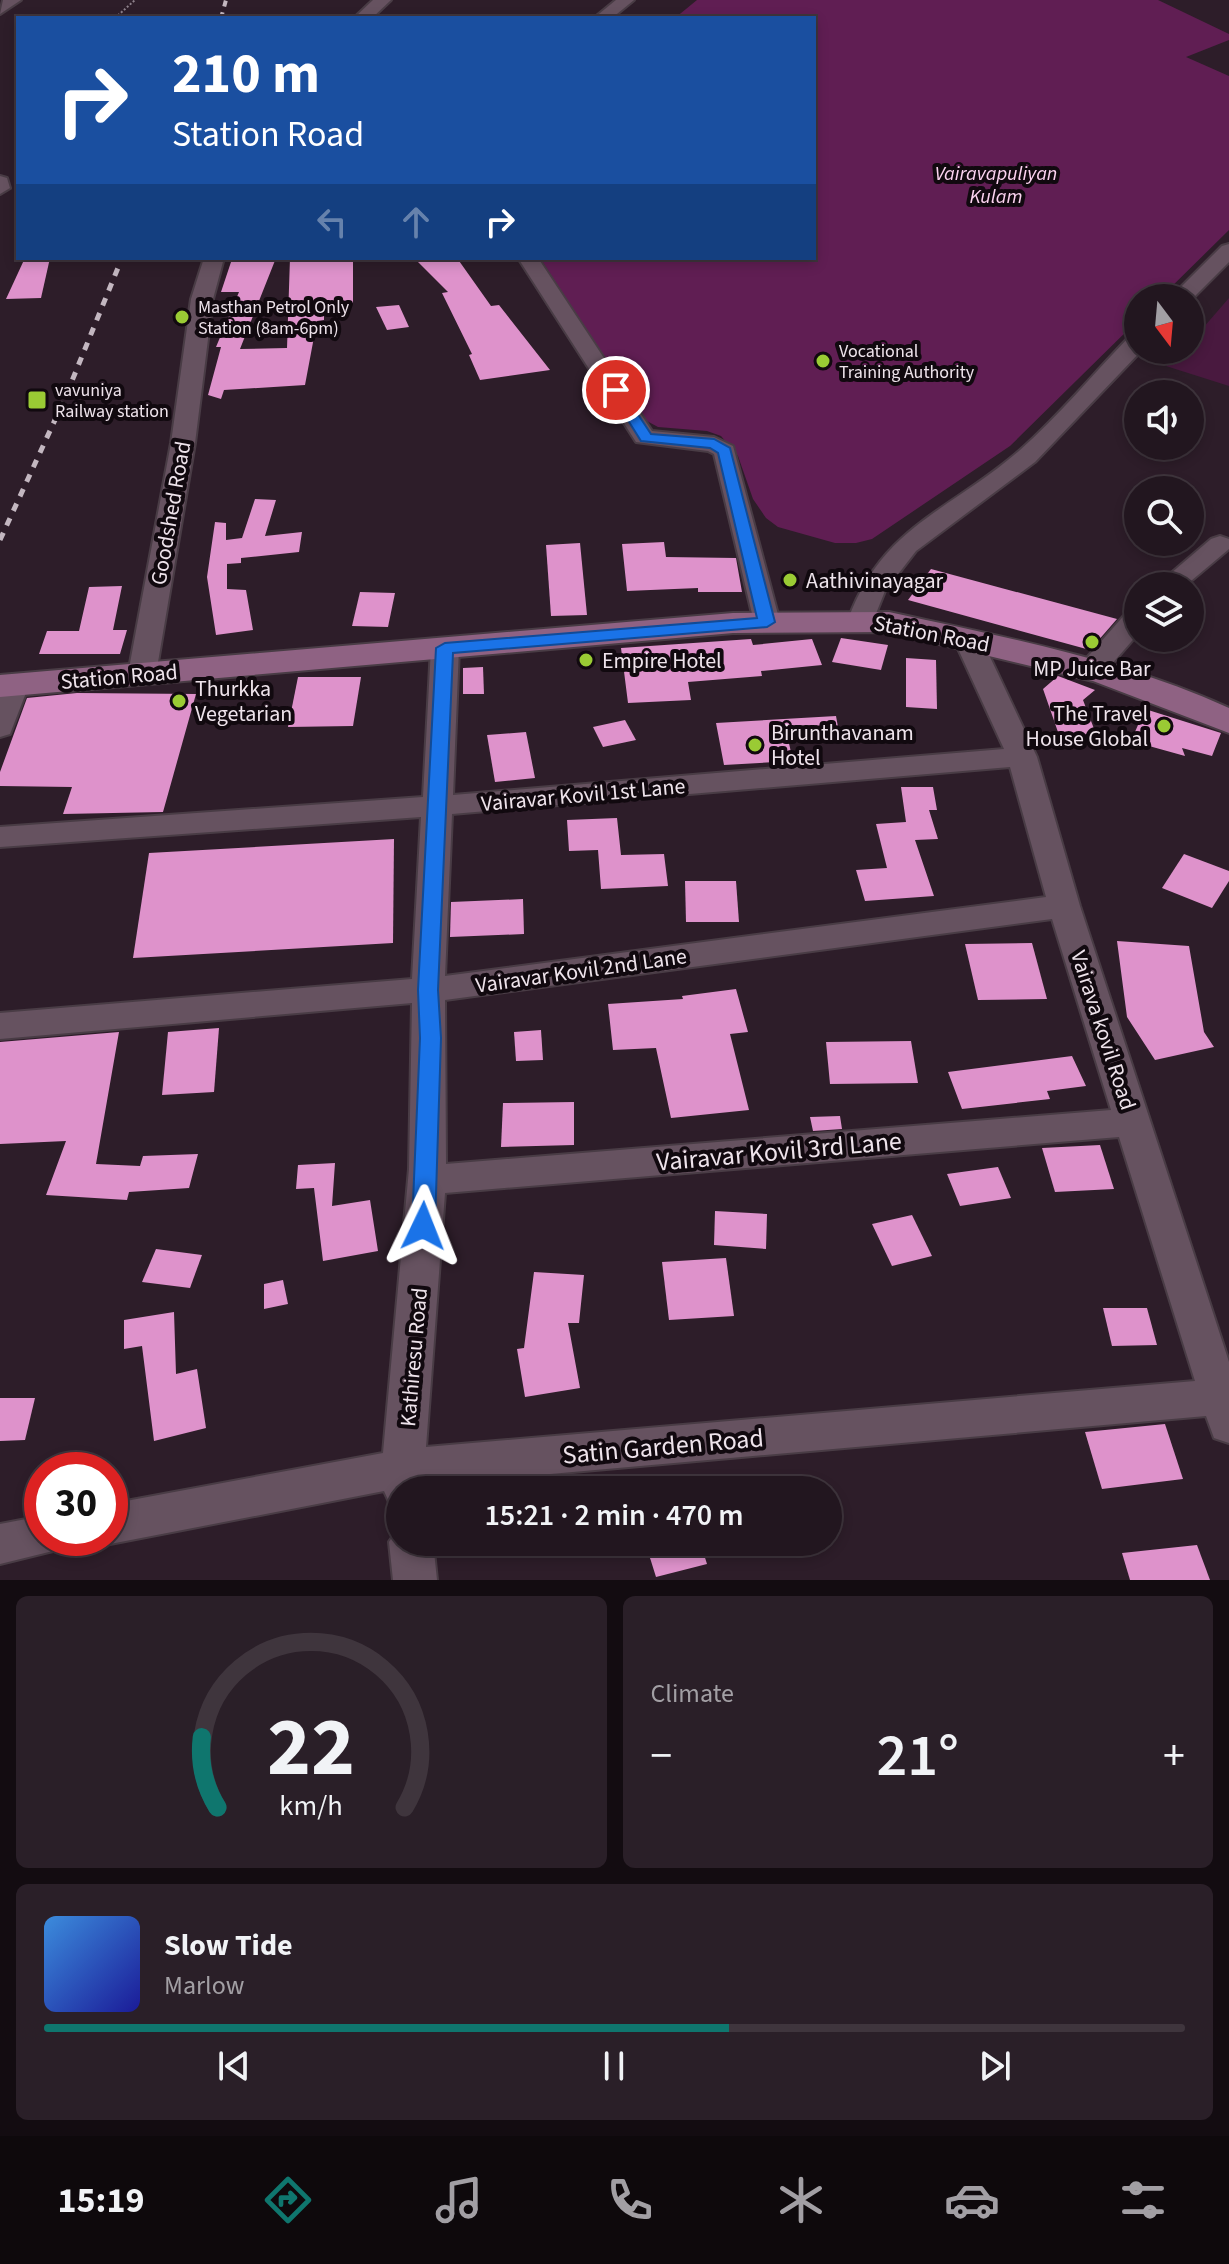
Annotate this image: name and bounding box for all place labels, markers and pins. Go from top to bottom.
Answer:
place label: Masthan Petrol Only Station (8am-6pm) [198,295,350,341]
marker: Masthan Petrol Only Station (8am-6pm) [173,308,191,326]
place label: Vocational Training Authority [839,339,975,385]
marker: Vocational Training Authority [814,352,832,370]
pin [582,356,650,424]
place label: vavuniya Railway station [55,378,169,424]
marker: vavuniya Railway station [26,389,48,411]
place label: Aathivinayagar [806,565,944,597]
marker: Aathivinayagar [781,571,799,589]
marker: MP Juice Bar [1083,633,1101,651]
place label: Empire Hotel [602,645,722,677]
marker: Empire Hotel [577,651,595,669]
place label: MP Juice Bar [1033,653,1151,685]
place label: Thurkka Vegetarian [195,673,292,730]
marker: Thurkka Vegetarian [170,692,188,710]
place label: The Travel House Global [1026,698,1148,755]
place label: Birunthavanam Hotel [771,717,914,774]
marker: The Travel House Global [1155,717,1173,735]
marker: Birunthavanam Hotel [746,736,764,754]

